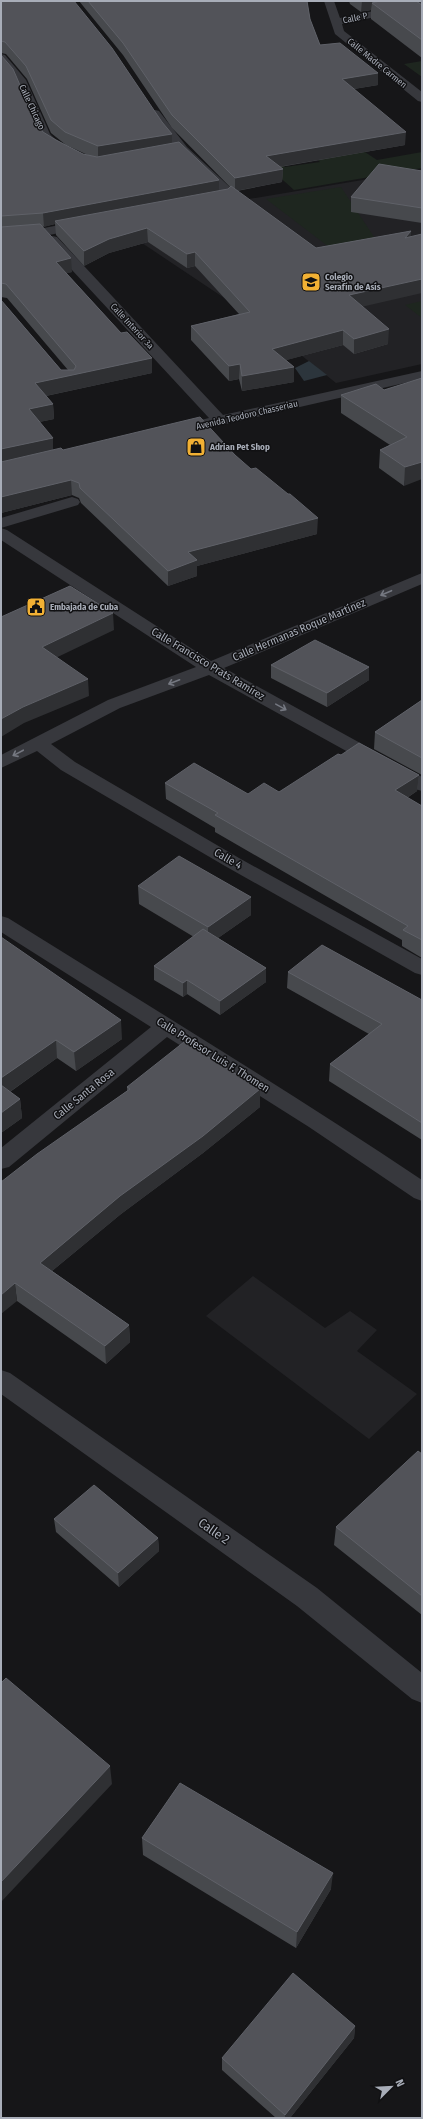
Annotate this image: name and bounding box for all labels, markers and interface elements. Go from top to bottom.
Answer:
street label: Calle P [342,10,368,25]
street label: Calle Madre Carmen [345,36,409,90]
street label: Calle Chicago [17,83,47,131]
school or university icon: Colegio Serafín de Asís [300,271,322,293]
place label: Colegio Serafín de Asís [325,272,381,292]
street label: Calle Interior 3a [108,301,156,351]
street label: Avenida Teodoro Chasseriau [195,398,299,432]
shop icon: Adrian Pet Shop [185,436,207,458]
place label: Adrian Pet Shop [209,442,270,452]
one-way arrow [381,590,393,598]
public building icon: Embajada de Cuba [25,596,47,618]
street label: Calle Hermanas Roque Martínez [231,596,368,664]
place label: Embajada de Cuba [50,602,119,612]
street label: Calle Francisco Prats Ramírez [149,625,268,703]
one-way arrow [168,678,180,686]
one-way arrow [275,704,287,712]
one-way arrow [12,750,24,758]
street label: Calle 4 [212,846,245,872]
street label: Calle Profesor Luis F. Thomen [154,1015,272,1095]
street label: Calle Santa Rosa [51,1066,117,1122]
street label: Calle 2 [195,1515,233,1547]
north arrow [371,2067,411,2107]
text: N [392,2077,407,2089]

